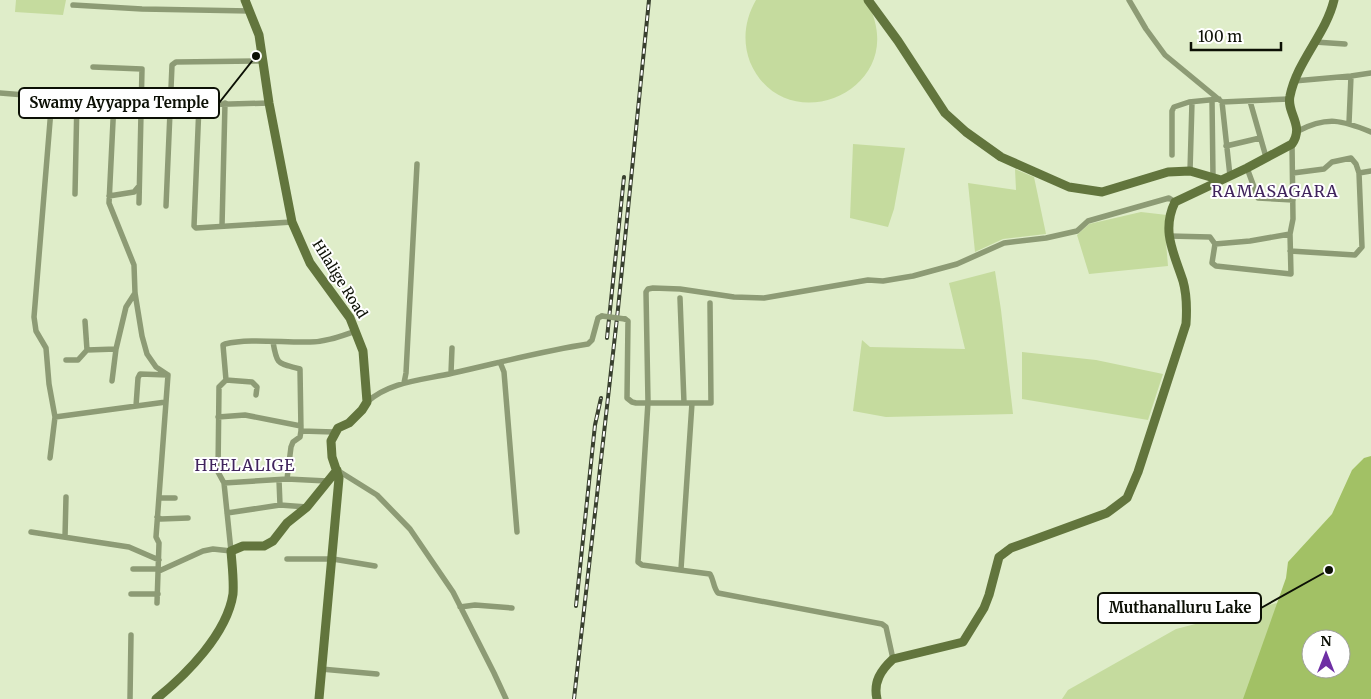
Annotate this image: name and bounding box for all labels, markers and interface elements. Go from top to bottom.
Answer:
scale bar [1191,20,1281,52]
text: 100 m [1198,27,1242,46]
callout: Swamy Ayyappa Temple [19,88,219,118]
text: Swamy Ayyappa Temple [29,93,209,112]
district label: RAMASAGARA [1211,181,1339,201]
street label: Hilalige Road [309,236,372,322]
district label: HEELALIGE [195,455,295,475]
callout: Muthanalluru Lake [1098,593,1261,623]
text: Muthanalluru Lake [1109,598,1251,617]
north arrow [1301,629,1351,679]
text: N [1320,632,1332,650]

